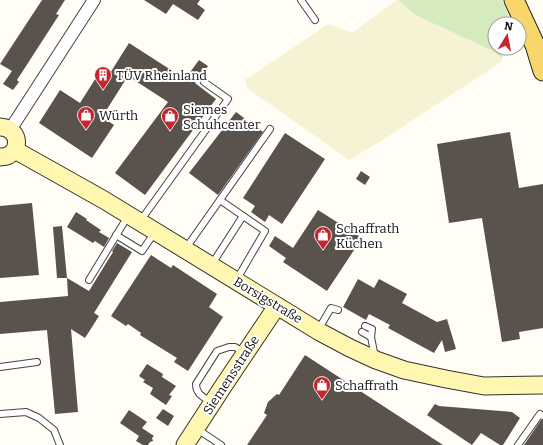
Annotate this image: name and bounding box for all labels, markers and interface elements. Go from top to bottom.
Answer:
north arrow [487,16,527,56]
text: N [503,20,514,34]
building icon: TÜV Rheinland [93,65,113,90]
place label: TÜV Rheinland [116,68,207,83]
place label: Siemes Schuhcenter [183,102,261,132]
shop icon: Würth [76,105,96,130]
shop icon: Siemes Schuhcenter [160,106,180,131]
place label: Würth [99,108,138,123]
place label: Schaffrath Küchen [336,221,399,251]
shop icon: Schaffrath Küchen [313,225,333,250]
street label: Borsigstraße [231,274,305,326]
street label: Siemensstraße [200,333,262,417]
shop icon: Schaffrath [312,375,332,400]
place label: Schaffrath [335,378,398,393]

